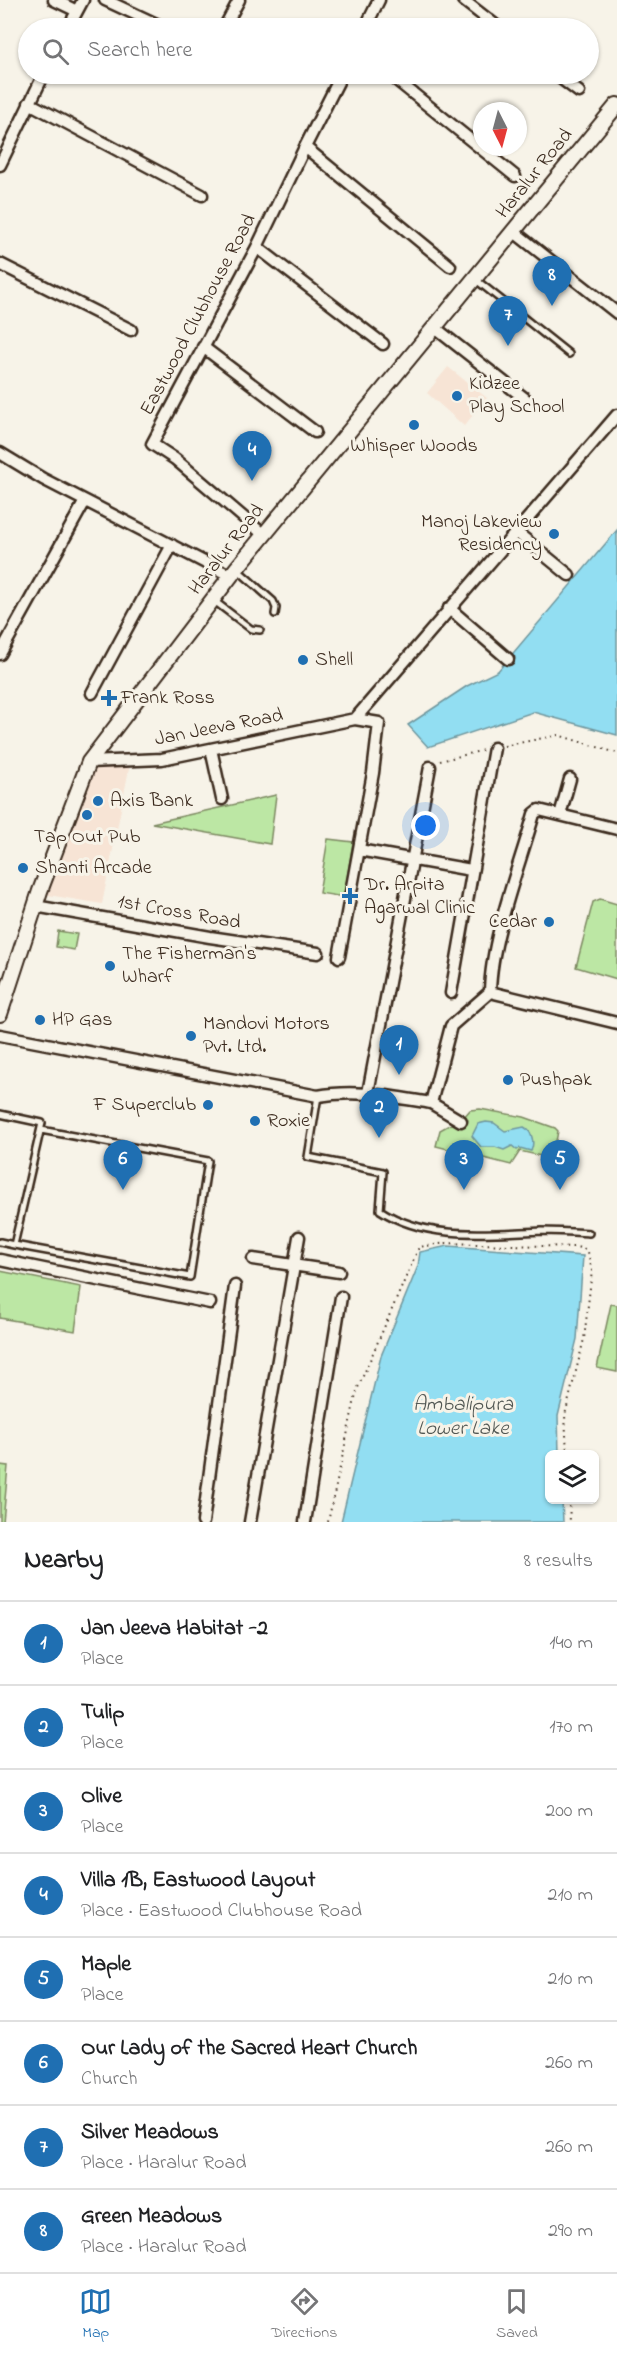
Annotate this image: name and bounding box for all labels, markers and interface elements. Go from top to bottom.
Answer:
search box [18,18,599,84]
icon: search [39,35,72,68]
text: Search here [87,35,192,67]
north arrow [473,102,527,156]
street label: Haralur Road [489,123,581,225]
street label: Eastwood Clubhouse Road [134,209,264,421]
pin: 8 [532,256,572,306]
pin: 7 [488,296,528,346]
place label: Kidzee Play School [469,370,564,422]
marker: Kidzee Play School [450,389,464,403]
marker: Whisper Woods [407,418,421,432]
pin: 4 [232,432,272,481]
place label: Whisper Woods [350,432,478,461]
street label: Haralur Road [182,498,272,602]
place label: Manoj Lakeview Residency [421,508,542,560]
marker: Manoj Lakeview Residency [547,527,561,541]
place label: Shell [315,646,353,675]
marker: Shell [296,653,310,667]
place label: Frank Ross [120,684,215,713]
marker: Frank Ross [102,691,116,705]
street label: Jan Jeeva Road [152,701,286,755]
place label: Axis Bank [110,787,193,816]
marker: Axis Bank [91,794,105,808]
marker: Tap Out Pub [80,808,94,822]
your location [411,811,440,840]
place label: Tap Out Pub [34,823,141,852]
place label: Shanti Arcade [35,854,152,883]
marker: Shanti Arcade [16,861,30,875]
place label: Dr. Arpita Agarwal Clinic [363,871,475,924]
marker: Dr. Arpita Agarwal Clinic [341,887,359,905]
street label: 1st Cross Road [115,888,243,938]
place label: Cedar [489,908,538,937]
marker: Cedar [542,915,556,929]
place label: The Fisherman's Wharf [122,940,257,992]
marker: The Fisherman's Wharf [103,959,117,973]
place label: HP Gas [52,1006,113,1035]
place label: Mandovi Motors Pvt. Ltd. [203,1010,330,1062]
marker: HP Gas [33,1013,47,1027]
pin: 1 [380,1026,418,1075]
marker: Mandovi Motors Pvt. Ltd. [184,1029,198,1043]
place label: Pushpak [520,1066,592,1095]
marker: Pushpak [501,1073,515,1087]
pin: 2 [360,1088,398,1138]
place label: F Superclub [93,1091,196,1120]
marker: F Superclub [201,1098,215,1112]
place label: Roxie [267,1107,310,1136]
marker: Roxie [248,1114,262,1128]
pin: 6 [104,1140,142,1190]
pin: 3 [444,1140,484,1190]
pin: 5 [540,1140,580,1190]
water label: Ambalipura Lower Lake [413,1390,514,1444]
map controls [545,1450,599,1504]
button: layers [545,1450,599,1504]
text: Nearby [24,1542,103,1580]
text: 8 results [524,1547,593,1576]
text: Jan Jeeva Habitat -2 [81,1613,268,1645]
text: 1 [40,1629,47,1658]
text: 140 m [549,1629,593,1658]
text: Place [81,1645,123,1674]
text: Tulip [81,1697,124,1729]
text: 2 [39,1713,48,1742]
text: 170 m [549,1713,593,1742]
text: Place [81,1729,123,1758]
text: Olive [81,1781,122,1813]
text: 3 [39,1797,48,1826]
text: 200 m [545,1797,593,1826]
text: Place [81,1813,123,1842]
text: Villa 1B, Eastwood Layout [81,1865,315,1897]
text: 4 [39,1881,48,1910]
text: 210 m [548,1881,593,1910]
text: Place · Eastwood Clubhouse Road [81,1897,362,1926]
text: Maple [81,1949,131,1981]
text: 5 [38,1965,49,1994]
text: 210 m [548,1965,593,1994]
text: Place [81,1981,123,2010]
text: Our Lady of the Sacred Heart Church [81,2033,417,2065]
text: 6 [39,2049,48,2078]
text: 260 m [545,2049,593,2078]
text: Church [81,2065,137,2094]
text: Silver Meadows [81,2117,219,2149]
text: 7 [39,2133,48,2162]
text: 260 m [545,2133,593,2162]
text: Place · Haralur Road [81,2149,247,2178]
text: Green Meadows [81,2201,222,2233]
text: 8 [40,2217,47,2246]
text: 290 m [548,2217,593,2246]
text: Place · Haralur Road [81,2233,247,2262]
tab: Map [79,2285,112,2345]
tab: Directions [271,2285,337,2345]
tab: Saved [496,2285,538,2345]

